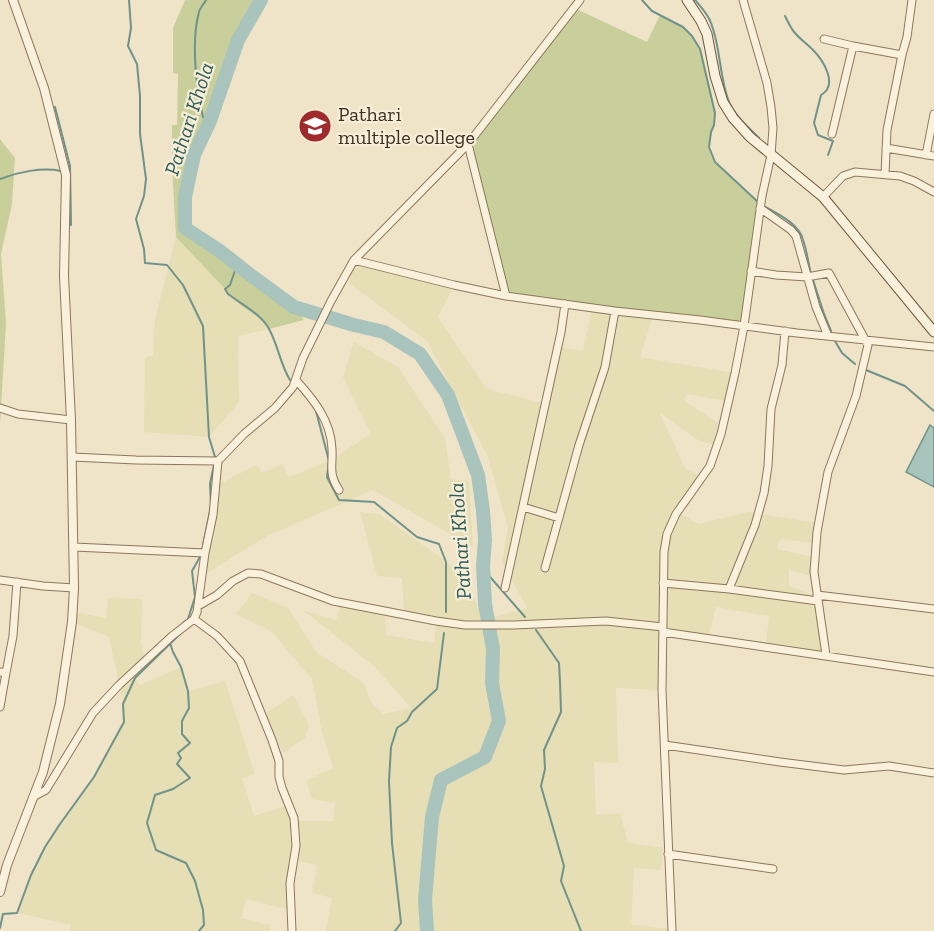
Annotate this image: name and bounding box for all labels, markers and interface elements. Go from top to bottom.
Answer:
water label: Pathari Khola [159,59,218,178]
place label: Pathari multiple college [338,102,475,149]
school or university icon: Pathari multiple college [297,108,333,144]
water label: Pathari Khola [443,482,476,600]

